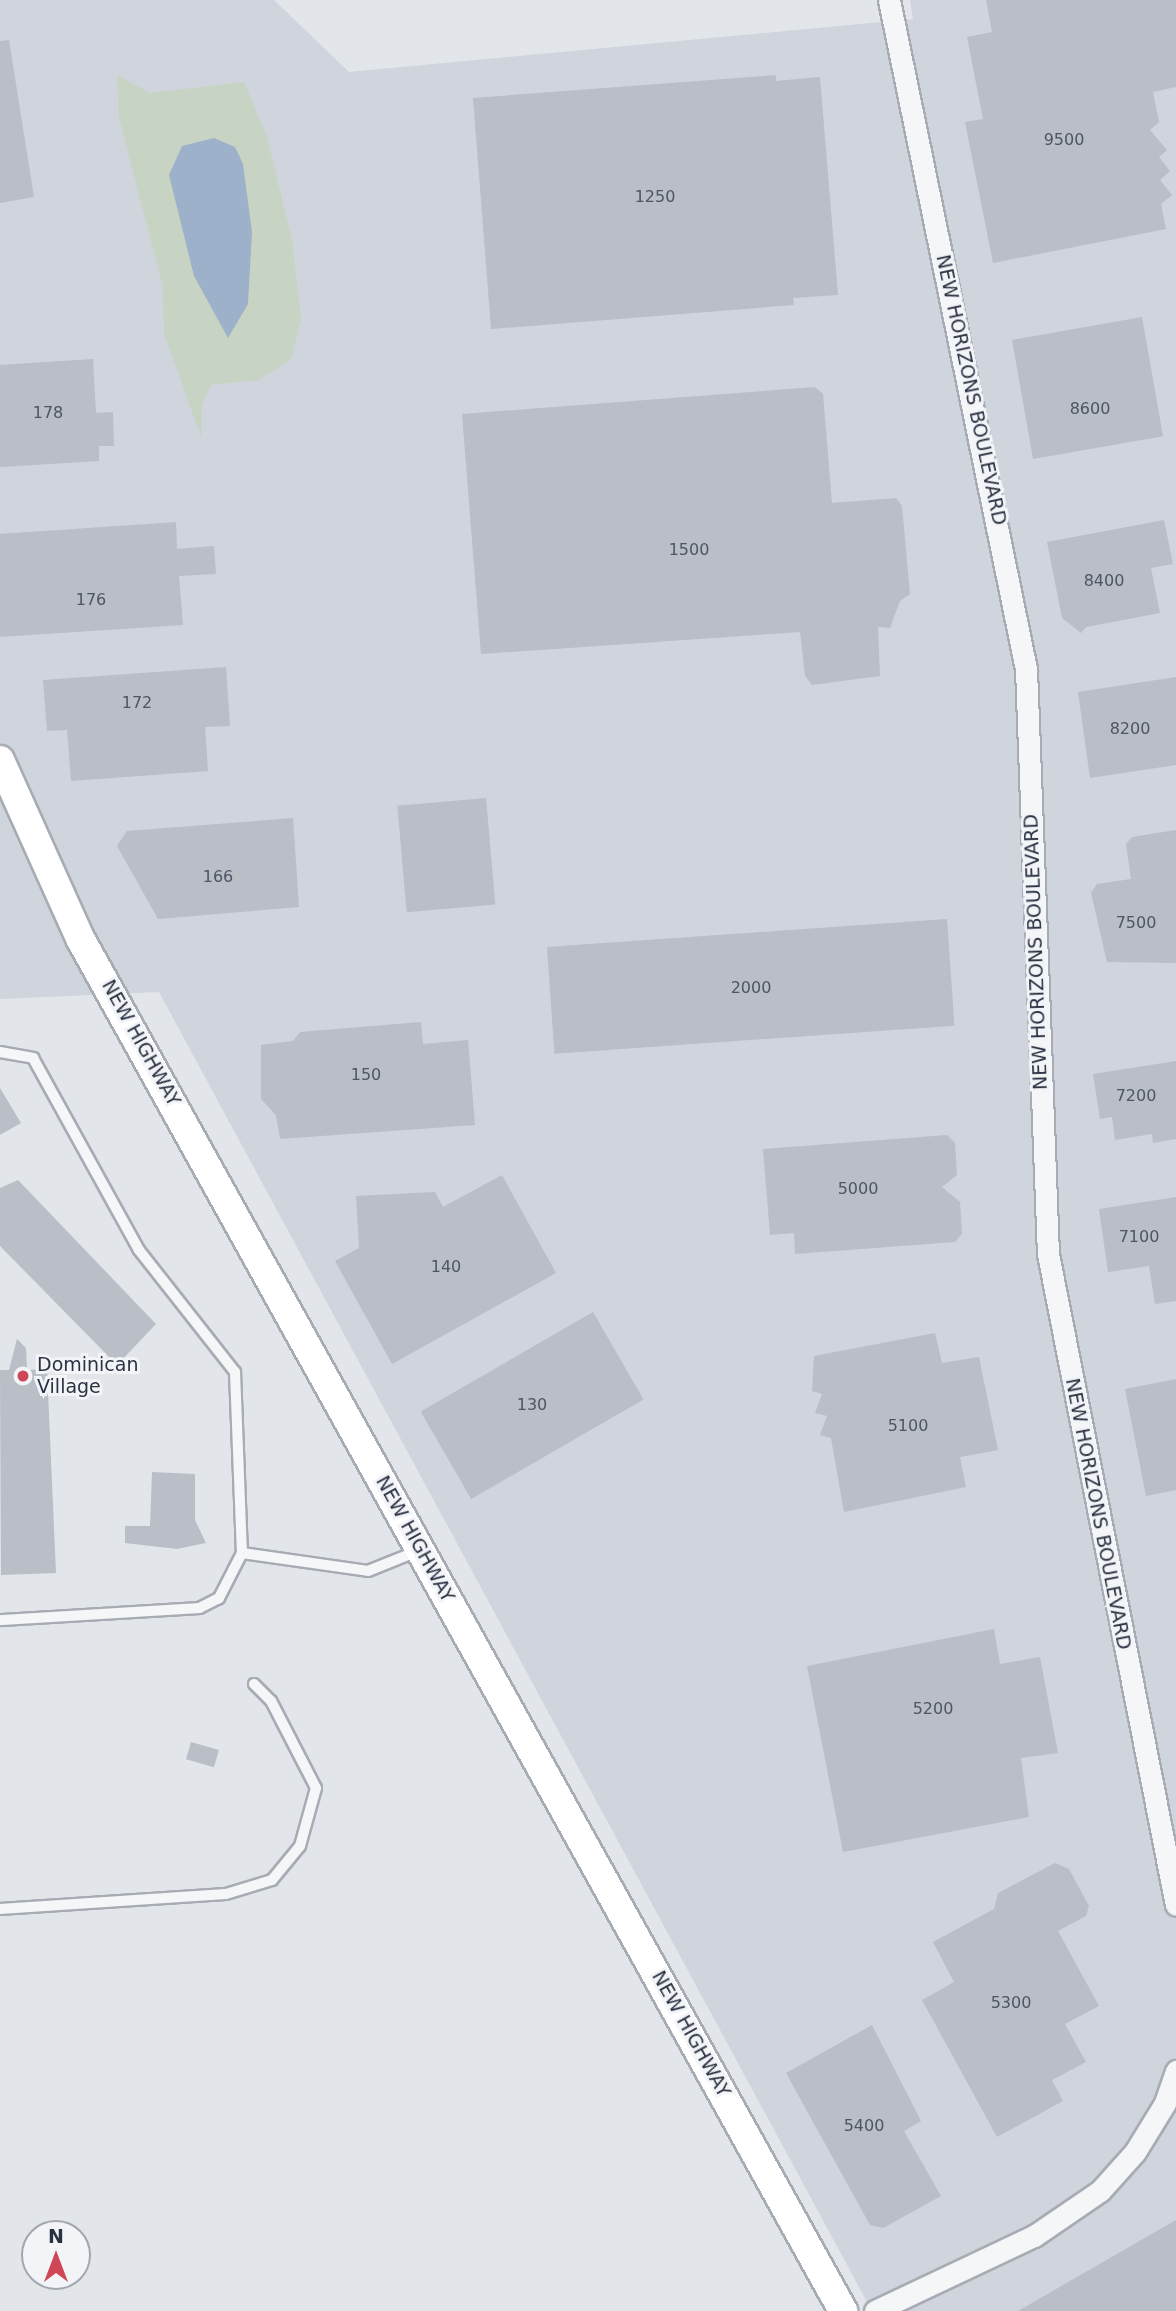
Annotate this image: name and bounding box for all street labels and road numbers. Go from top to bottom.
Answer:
street label: NEW HORIZONS BOULEVARD [931,253,1011,527]
street label: NEW HORIZONS BOULEVARD [1020,814,1052,1090]
street label: NEW HIGHWAY [97,976,185,1110]
street label: NEW HORIZONS BOULEVARD [1060,1376,1136,1652]
street label: NEW HIGHWAY [371,1472,459,1606]
street label: NEW HIGHWAY [647,1967,735,2101]

